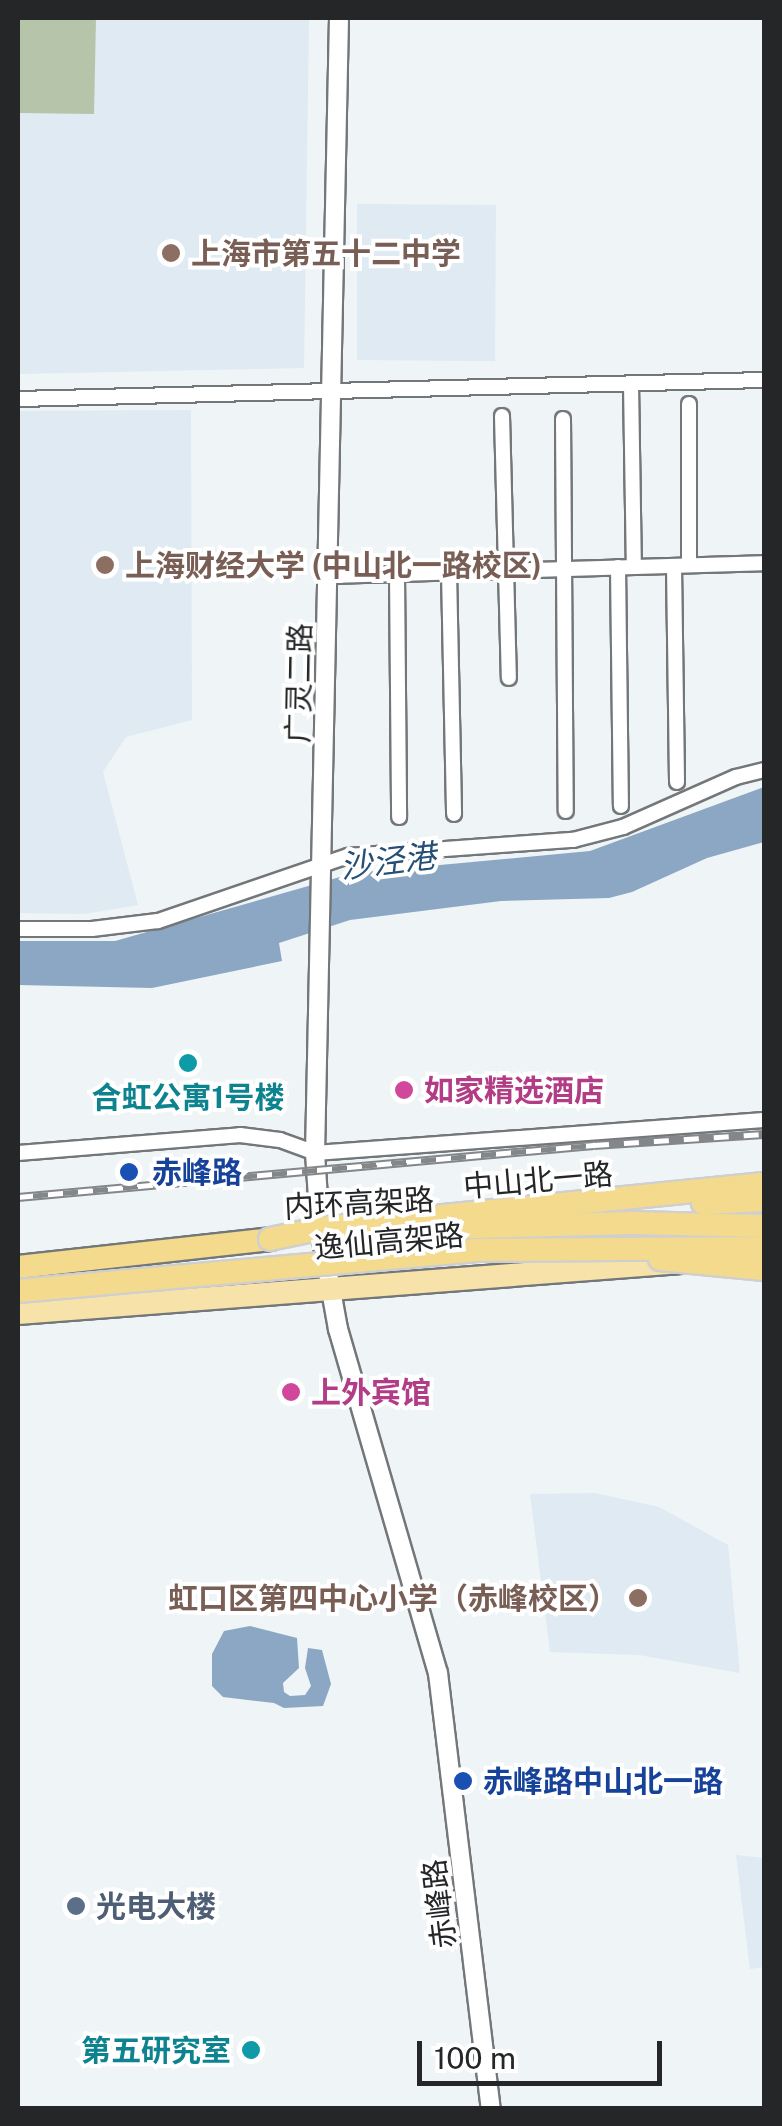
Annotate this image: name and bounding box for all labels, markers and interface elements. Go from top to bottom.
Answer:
place label: 上海市第五十二中学 [191,235,461,271]
marker: 上海市第五十二中学 [160,242,182,264]
place label: 上海财经大学 (中山北一路校区) [125,547,542,583]
marker: 上海财经大学 (中山北一路校区) [94,554,116,576]
street label: 广灵二路 [280,623,318,743]
water label: 沙泾港 [338,837,438,887]
marker: 合虹公寓1号楼 [177,1052,199,1074]
place label: 如家精选酒店 [424,1072,604,1108]
place label: 合虹公寓1号楼 [92,1079,284,1115]
marker: 如家精选酒店 [393,1079,415,1101]
place label: 赤峰路 [152,1154,242,1190]
street label: 中山北一路 [462,1156,614,1204]
marker: 赤峰路 [116,1159,142,1185]
street label: 内环高架路 [283,1181,435,1225]
street label: 逸仙高架路 [313,1217,465,1265]
place label: 上外宾馆 [311,1374,431,1410]
marker: 上外宾馆 [280,1381,302,1403]
place label: 虹口区第四中心小学（赤峰校区） [168,1580,618,1616]
marker: 虹口区第四中心小学（赤峰校区） [627,1587,649,1609]
place label: 赤峰路中山北一路 [483,1763,723,1799]
marker: 赤峰路中山北一路 [452,1770,474,1792]
street label: 赤峰路 [416,1857,462,1951]
place label: 光电大楼 [96,1888,216,1924]
marker: 光电大楼 [65,1895,87,1917]
scale bar [422,2021,667,2083]
place label: 第五研究室 [81,2032,231,2068]
marker: 第五研究室 [240,2039,262,2061]
text: 100 m [434,2040,516,2076]

